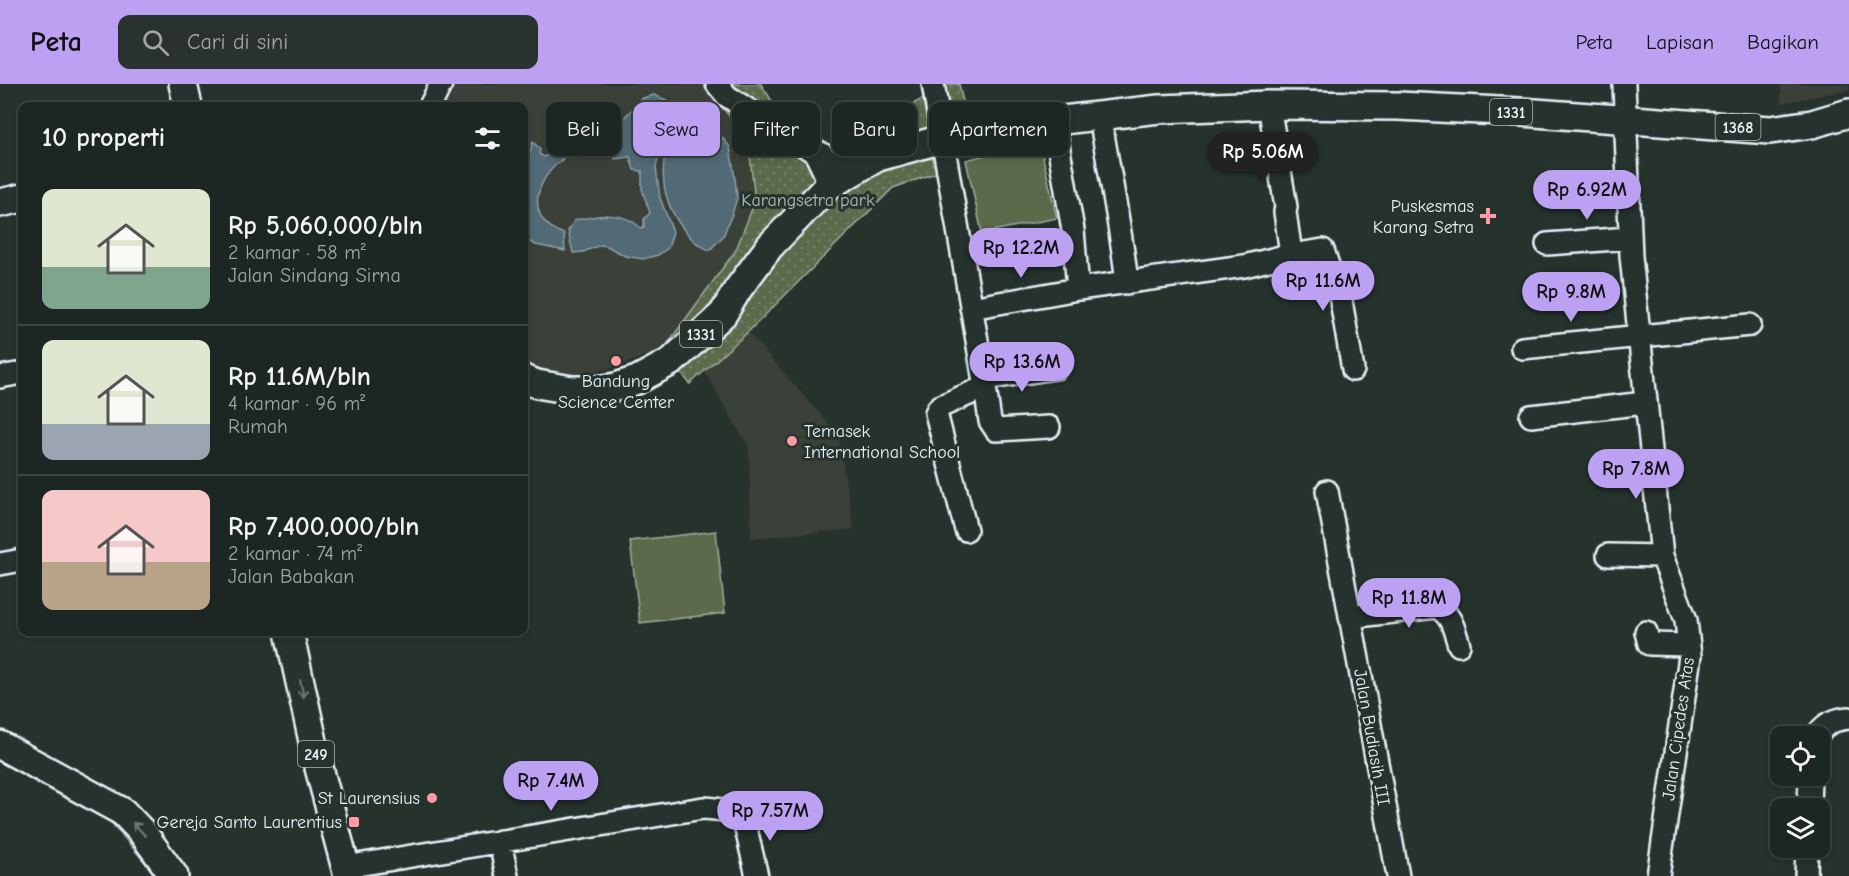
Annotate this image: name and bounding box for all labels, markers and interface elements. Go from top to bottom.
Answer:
search box [118,15,538,69]
text: Peta [30,26,82,58]
icon: search [139,26,172,59]
text: Cari di sini [187,29,288,55]
text: Peta [1575,30,1613,54]
text: Lapisan [1646,30,1714,54]
text: Bagikan [1747,30,1819,54]
road number: 1331 [1490,99,1532,125]
chip: Beli [546,102,621,156]
chip: Sewa [633,102,720,156]
chip: Filter [732,102,820,156]
chip: Baru [832,102,917,156]
chip: Apartemen [929,102,1069,156]
road number: 1368 [1716,114,1760,140]
icon: filters [471,122,504,155]
text: 10 properti [42,123,165,153]
pin: Rp 5.06M [1201,132,1325,183]
text: Rp 5.06M [1222,140,1304,163]
pin: Rp 6.92M [1525,170,1649,221]
text: Rp 6.92M [1547,178,1627,201]
park label: Karangsetra park [741,190,875,211]
place label: Puskesmas Karang Setra [1373,196,1474,238]
marker: Puskesmas Karang Setra [1479,207,1497,225]
text: Rp 5,060,000/bln [228,211,423,241]
icon: home [90,213,162,285]
pin: Rp 12.2M [959,228,1083,279]
text: Rp 12.2M [983,236,1059,259]
text: 2 kamar · 58 m² [228,241,366,264]
pin: Rp 11.6M [1261,261,1385,312]
text: Jalan Sindang Sirna [228,264,401,287]
text: Rp 11.6M [1285,269,1361,292]
pin: Rp 9.8M [1516,272,1626,323]
text: Rp 9.8M [1536,280,1606,303]
road number: 1331 [680,321,722,347]
pin: Rp 13.6M [960,342,1084,393]
text: Rp 13.6M [983,350,1061,373]
marker: Bandung Science Center [609,354,623,368]
text: Rp 11.6M/bln [228,362,371,392]
icon: home [90,364,162,436]
place label: Bandung Science Center [558,371,675,413]
text: 4 kamar · 96 m² [228,392,365,415]
text: Rumah [228,415,288,438]
place label: Temasek International School [804,421,960,463]
marker: Temasek International School [785,434,799,448]
pin: Rp 7.8M [1581,449,1691,500]
text: Rp 7.8M [1602,457,1670,480]
text: Rp 7,400,000/bln [228,512,419,542]
icon: home [90,514,162,586]
text: 2 kamar · 74 m² [228,542,362,565]
text: Jalan Babakan [228,565,354,588]
pin: Rp 11.8M [1347,578,1471,629]
text: Rp 11.8M [1372,586,1446,609]
street label: Jalan Cipedes Atas [1658,656,1699,802]
street label: Jalan Budiasih III [1349,667,1394,807]
one-way arrow [297,678,308,698]
map controls [1770,726,1830,858]
button: locate [1770,726,1830,786]
road number: 249 [298,741,334,767]
pin: Rp 7.4M [496,761,606,812]
text: Rp 7.4M [517,769,585,792]
place label: St Laurensius [318,788,420,809]
marker: St Laurensius [425,791,439,805]
pin: Rp 7.57M [708,791,832,842]
button: layers [1770,798,1830,858]
text: Rp 7.57M [731,799,809,822]
place label: Gereja Santo Laurentius [157,812,342,833]
marker: Gereja Santo Laurentius [347,815,361,829]
one-way arrow [132,822,146,837]

